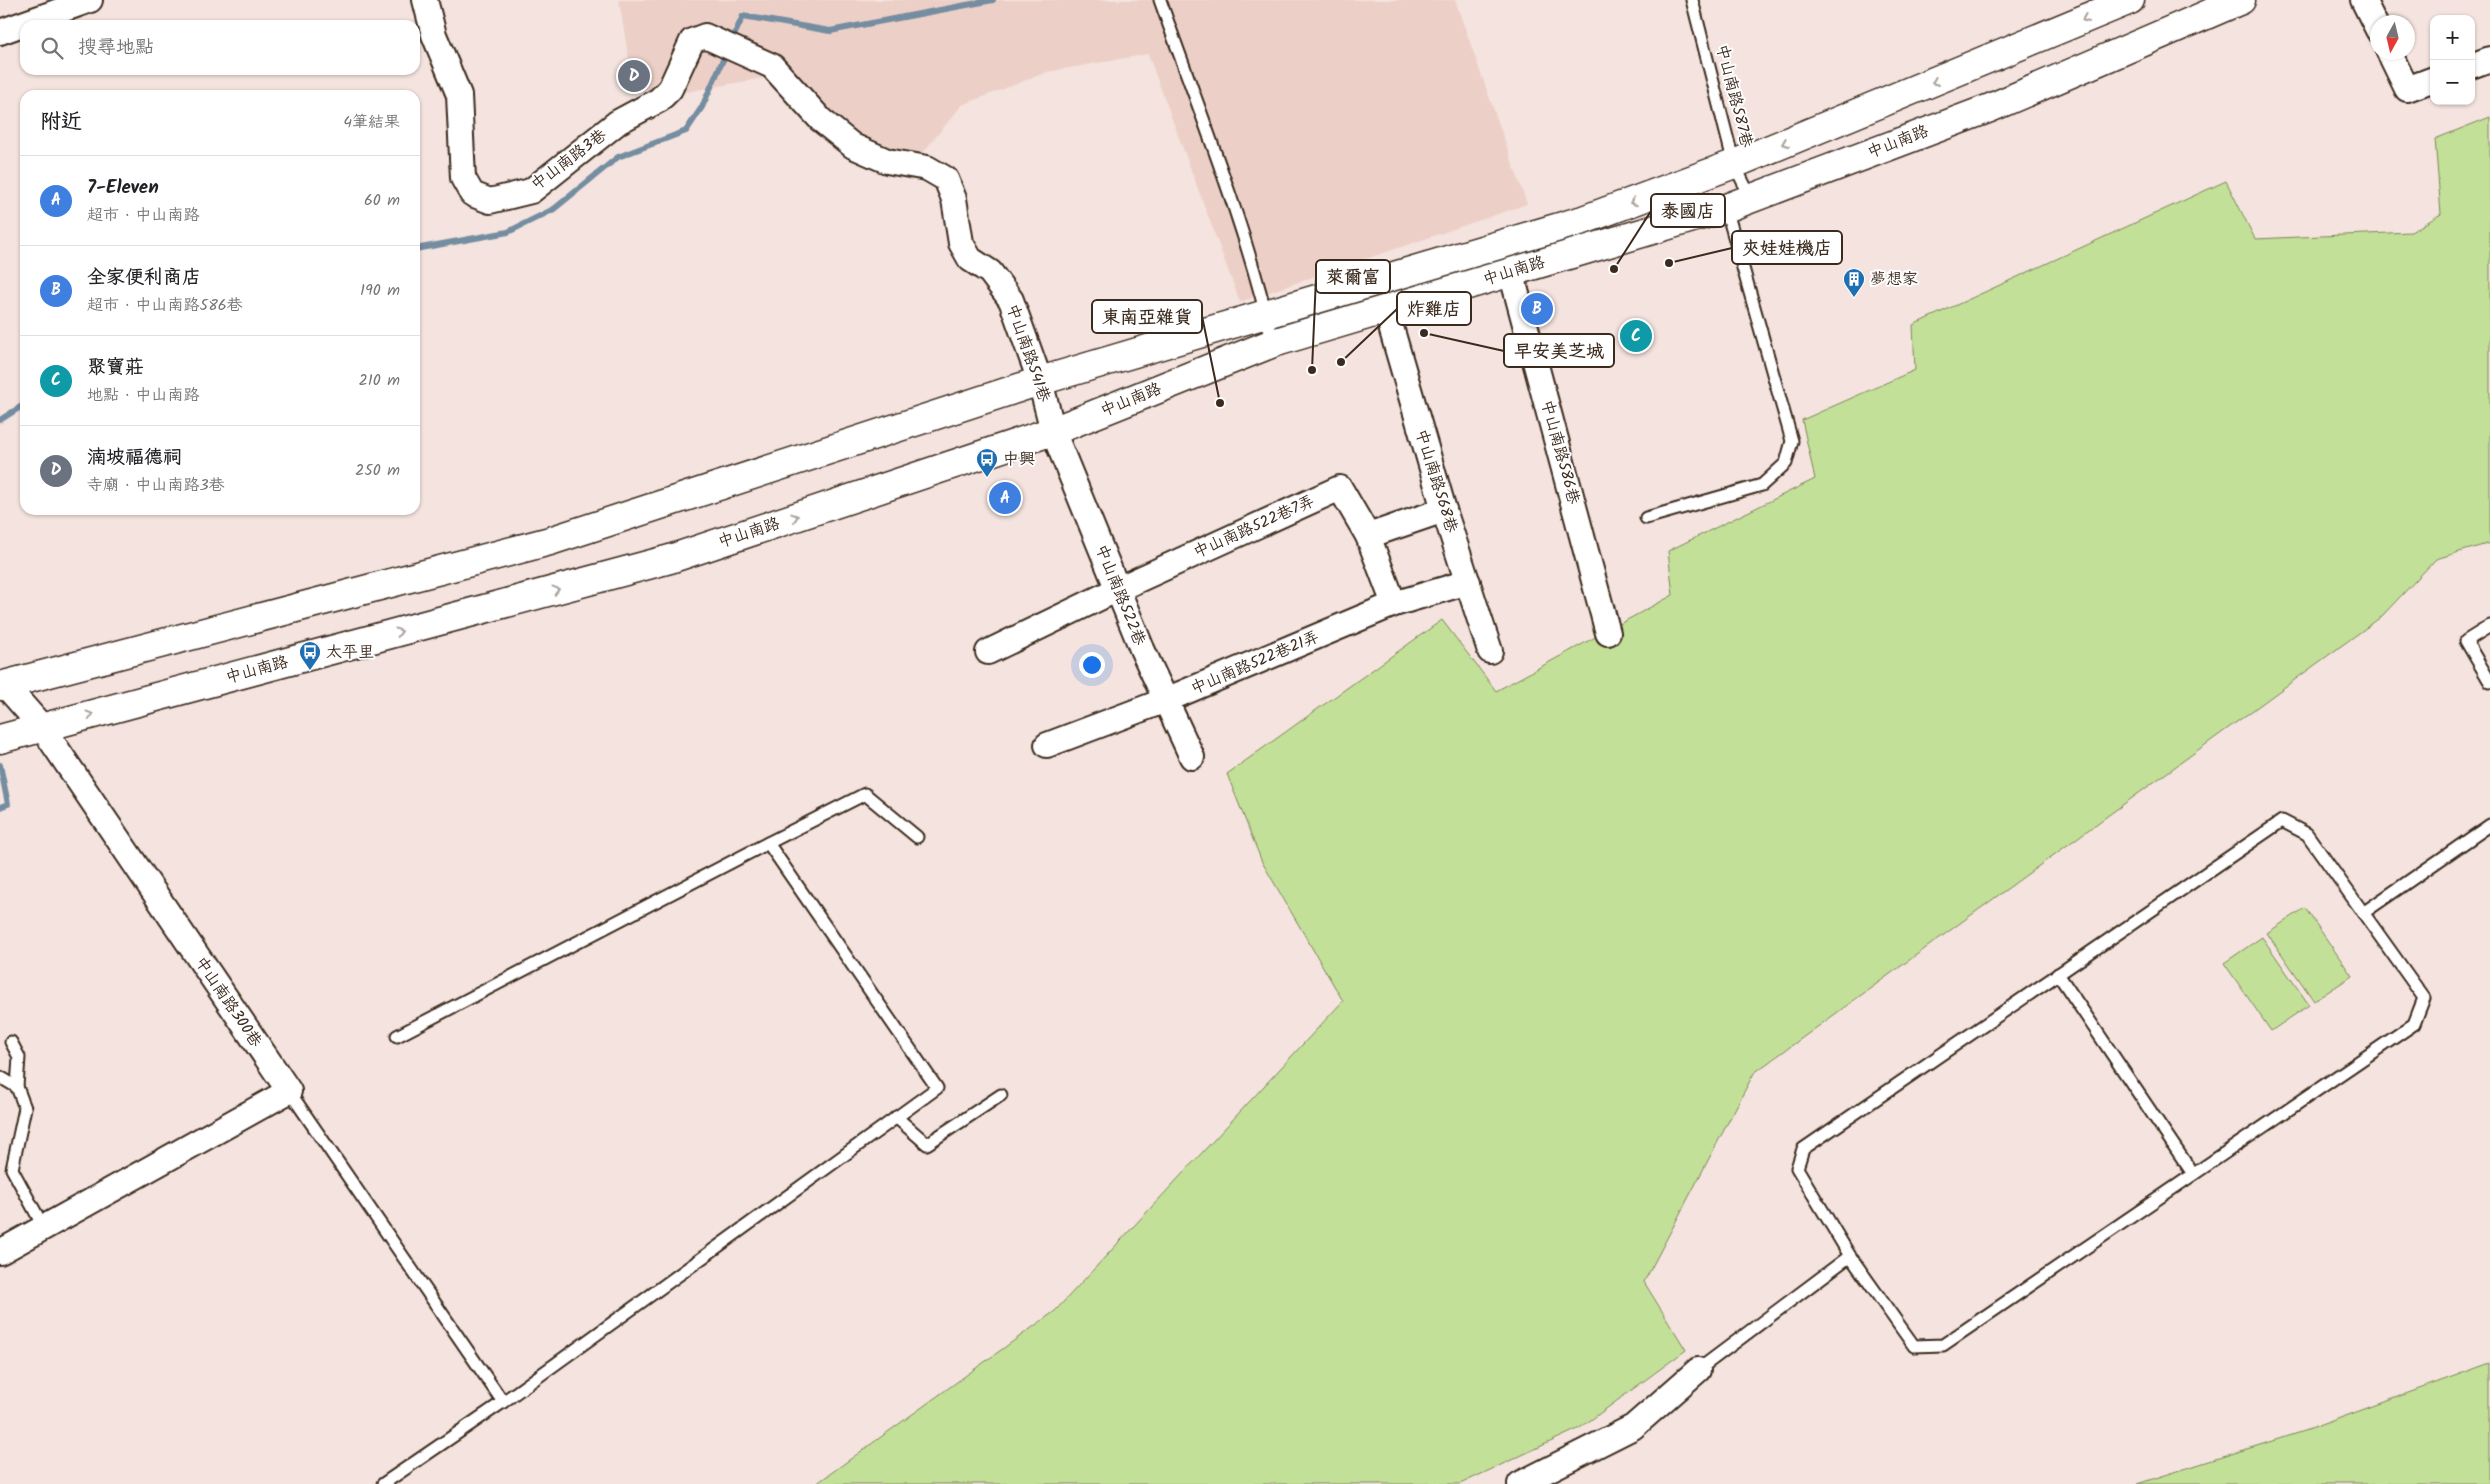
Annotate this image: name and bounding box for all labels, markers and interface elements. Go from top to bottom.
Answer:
one-way arrow [2081,12,2090,23]
north arrow [2370,15,2415,60]
map controls [2430,15,2475,105]
button: + [2430,15,2475,60]
search box [20,20,420,75]
text: 搜尋地點 [78,33,154,63]
icon: search [38,34,66,62]
street label: 中山南路587巷 [1709,42,1759,150]
pin: D [618,57,650,95]
button: − [2430,60,2475,105]
one-way arrow [1931,75,1940,86]
text: 附近 [40,106,82,139]
text: 4筆結果 [343,110,400,135]
street label: 中山南路 [1864,119,1932,165]
street label: 中山南路3巷 [526,123,612,197]
one-way arrow [1781,137,1790,148]
text: 7-Eleven [87,173,159,203]
text: A [51,188,61,213]
text: 60 m [364,188,400,213]
callout: 泰國店 [1651,194,1725,227]
one-way arrow [1629,196,1638,206]
text: 泰國店 [1661,198,1715,227]
text: 超市 · 中山南路 [87,203,200,228]
callout: 夾娃娃機店 [1732,231,1842,264]
text: 夾娃娃機店 [1742,235,1832,264]
street label: 中山南路 [1480,250,1548,292]
callout: 萊爾富 [1316,260,1390,293]
text: 全家便利商店 [87,263,201,293]
text: 萊爾富 [1326,264,1380,293]
building icon: 夢想家 [1842,267,1866,298]
place label: 夢想家 [1870,267,1918,292]
text: B [51,278,61,303]
text: 190 m [360,278,400,303]
pin: B [1521,290,1553,328]
callout: 炸雞店 [1397,292,1471,325]
text: 超市 · 中山南路586巷 [87,293,243,318]
text: 炸雞店 [1407,296,1461,325]
callout: 東南亞雜貨 [1092,300,1202,333]
street label: 中山南路541巷 [1000,301,1056,405]
text: 東南亞雜貨 [1102,304,1192,333]
pin: C [1620,317,1652,355]
callout: 早安美芝城 [1504,334,1614,367]
text: 早安美芝城 [1514,338,1604,367]
text: 聚寶莊 [87,353,144,383]
text: C [51,368,61,393]
text: 210 m [359,368,400,393]
street label: 中山南路 [1097,376,1165,424]
text: 地點 · 中山南路 [87,383,200,408]
street label: 中山南路586巷 [1534,397,1586,507]
street label: 中山南路568巷 [1408,426,1464,536]
text: 湳坡福德祠 [87,443,182,473]
bus stop icon: 中興 [975,447,999,478]
place label: 中興 [1003,447,1035,472]
text: D [51,458,61,483]
text: 250 m [355,458,400,483]
text: 寺廟 · 中山南路3巷 [87,473,225,498]
pin: A [989,479,1021,517]
street label: 中山南路522巷7弄 [1189,489,1319,565]
street label: 中山南路 [715,511,783,555]
one-way arrow [790,513,799,523]
street label: 中山南路522巷 [1088,541,1152,649]
one-way arrow [551,585,559,595]
street label: 中山南路522巷21弄 [1187,625,1323,701]
one-way arrow [394,627,402,637]
bus stop icon: 太平里 [298,640,322,671]
place label: 太平里 [326,640,374,665]
street label: 中山南路 [223,650,291,690]
your location [1079,652,1105,678]
one-way arrow [85,710,93,720]
street label: 中山南路300巷 [188,951,268,1053]

